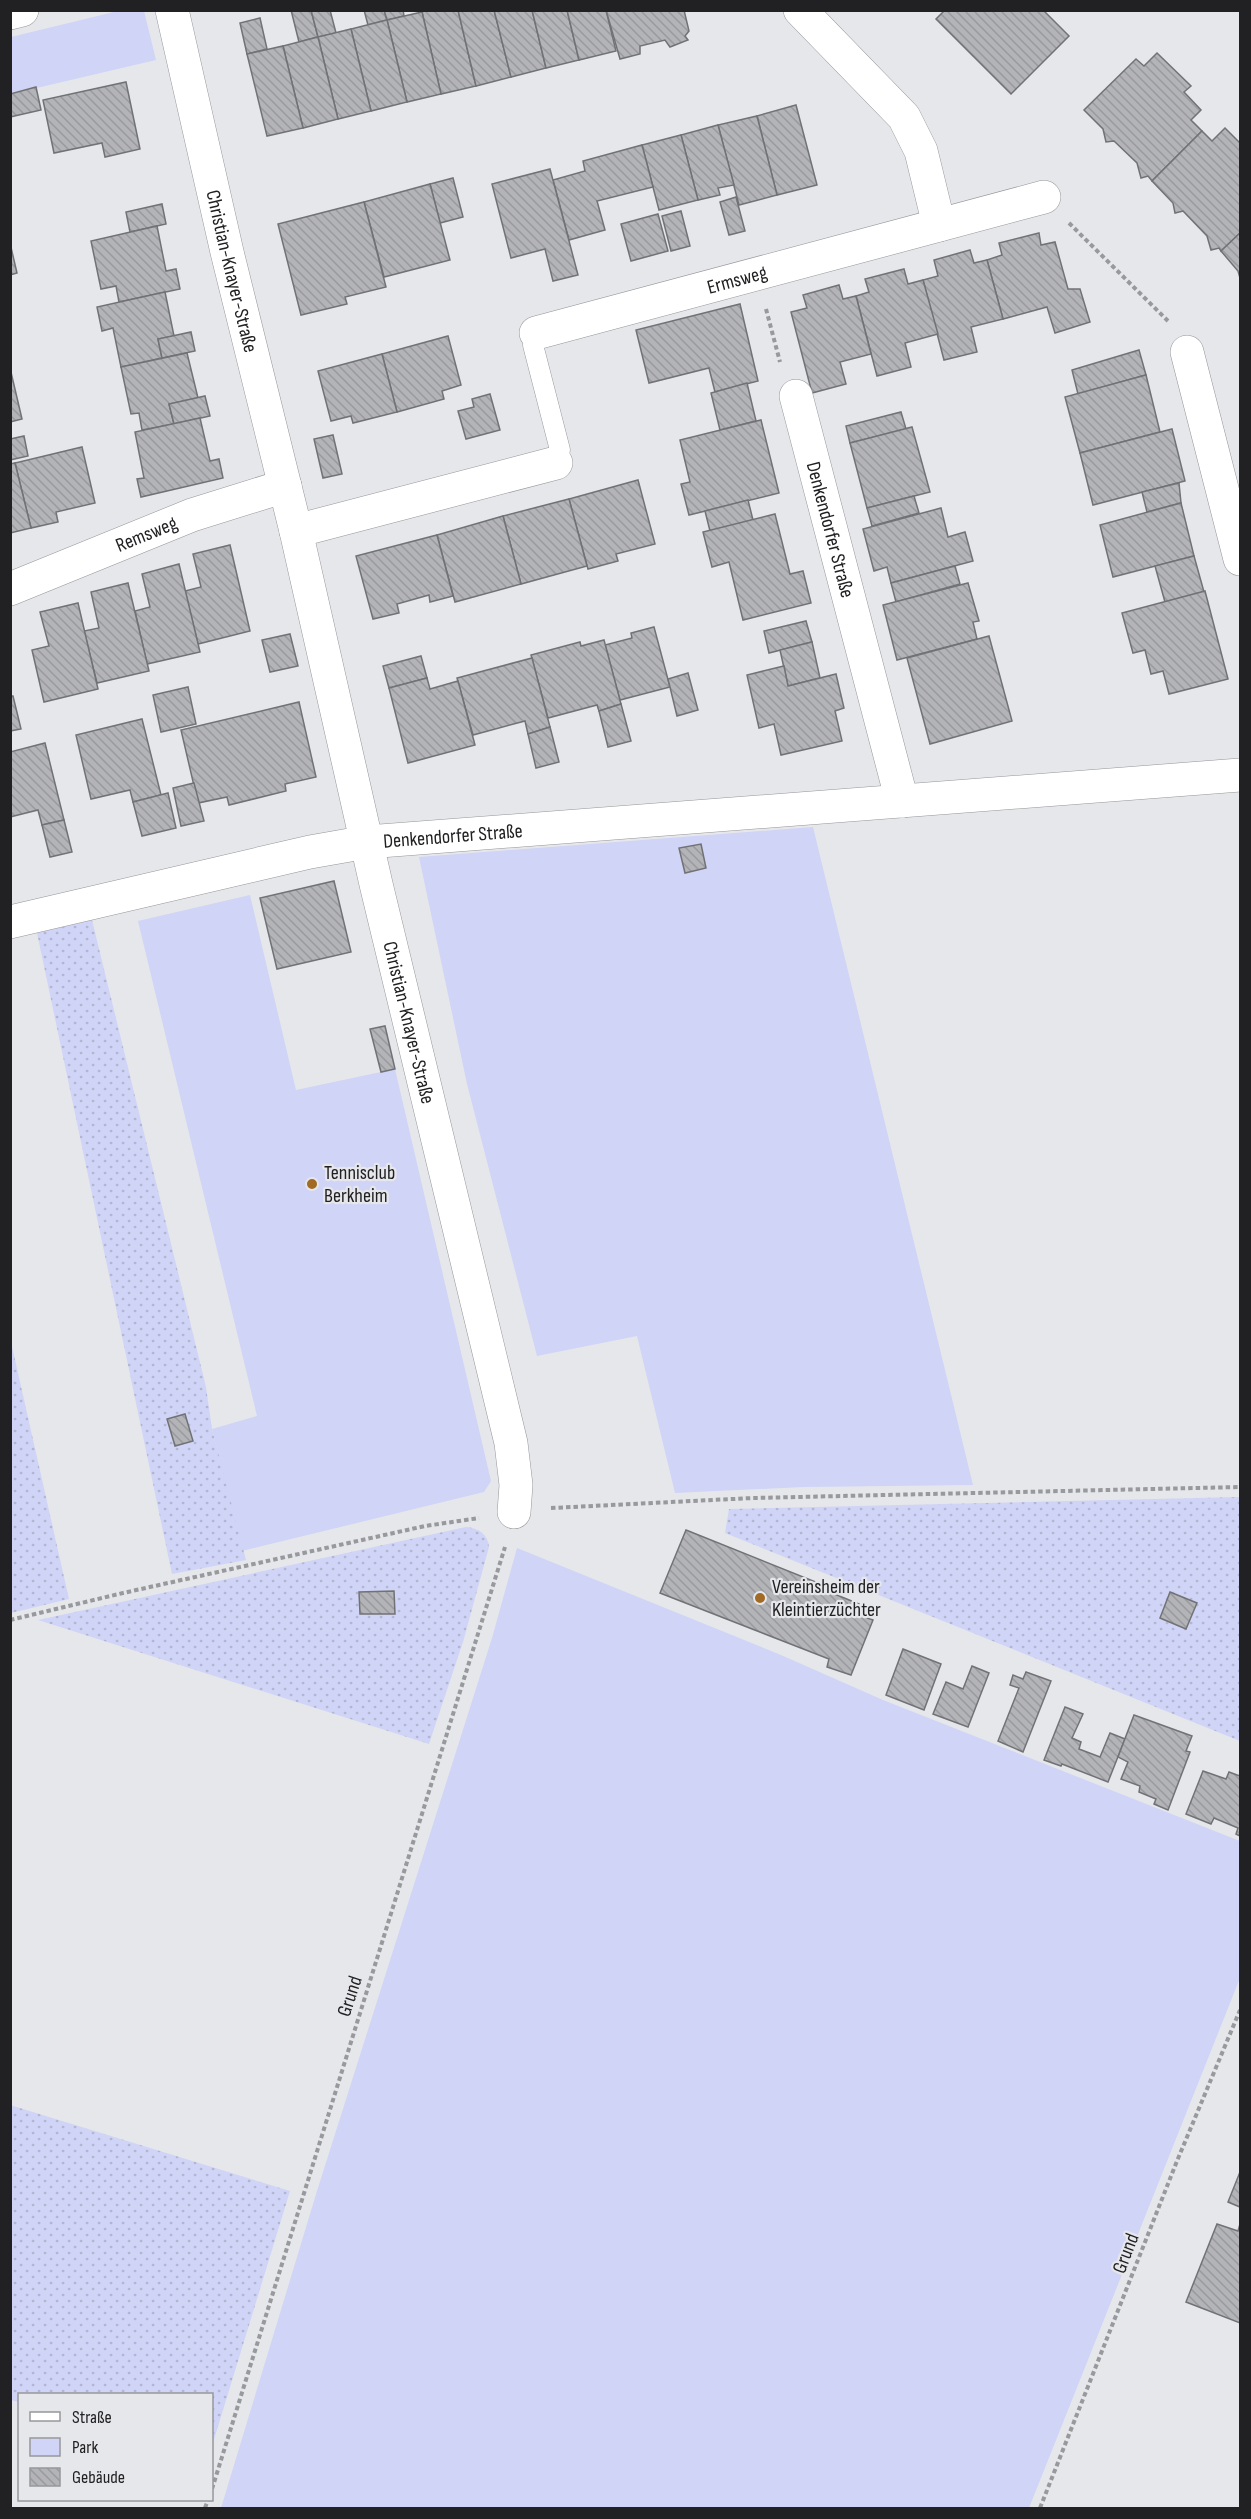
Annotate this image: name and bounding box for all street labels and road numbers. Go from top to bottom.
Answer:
street label: Christian-Knayer-Straße [200,188,262,355]
street label: Ermsweg [705,261,770,300]
street label: Denkendorfer Straße [801,459,859,600]
street label: Remsweg [112,511,181,558]
street label: Denkendorfer Straße [382,819,523,854]
street label: Christian-Knayer-Straße [377,939,440,1106]
street label: Grund [332,1973,368,2020]
street label: Grund [1107,2230,1144,2277]

